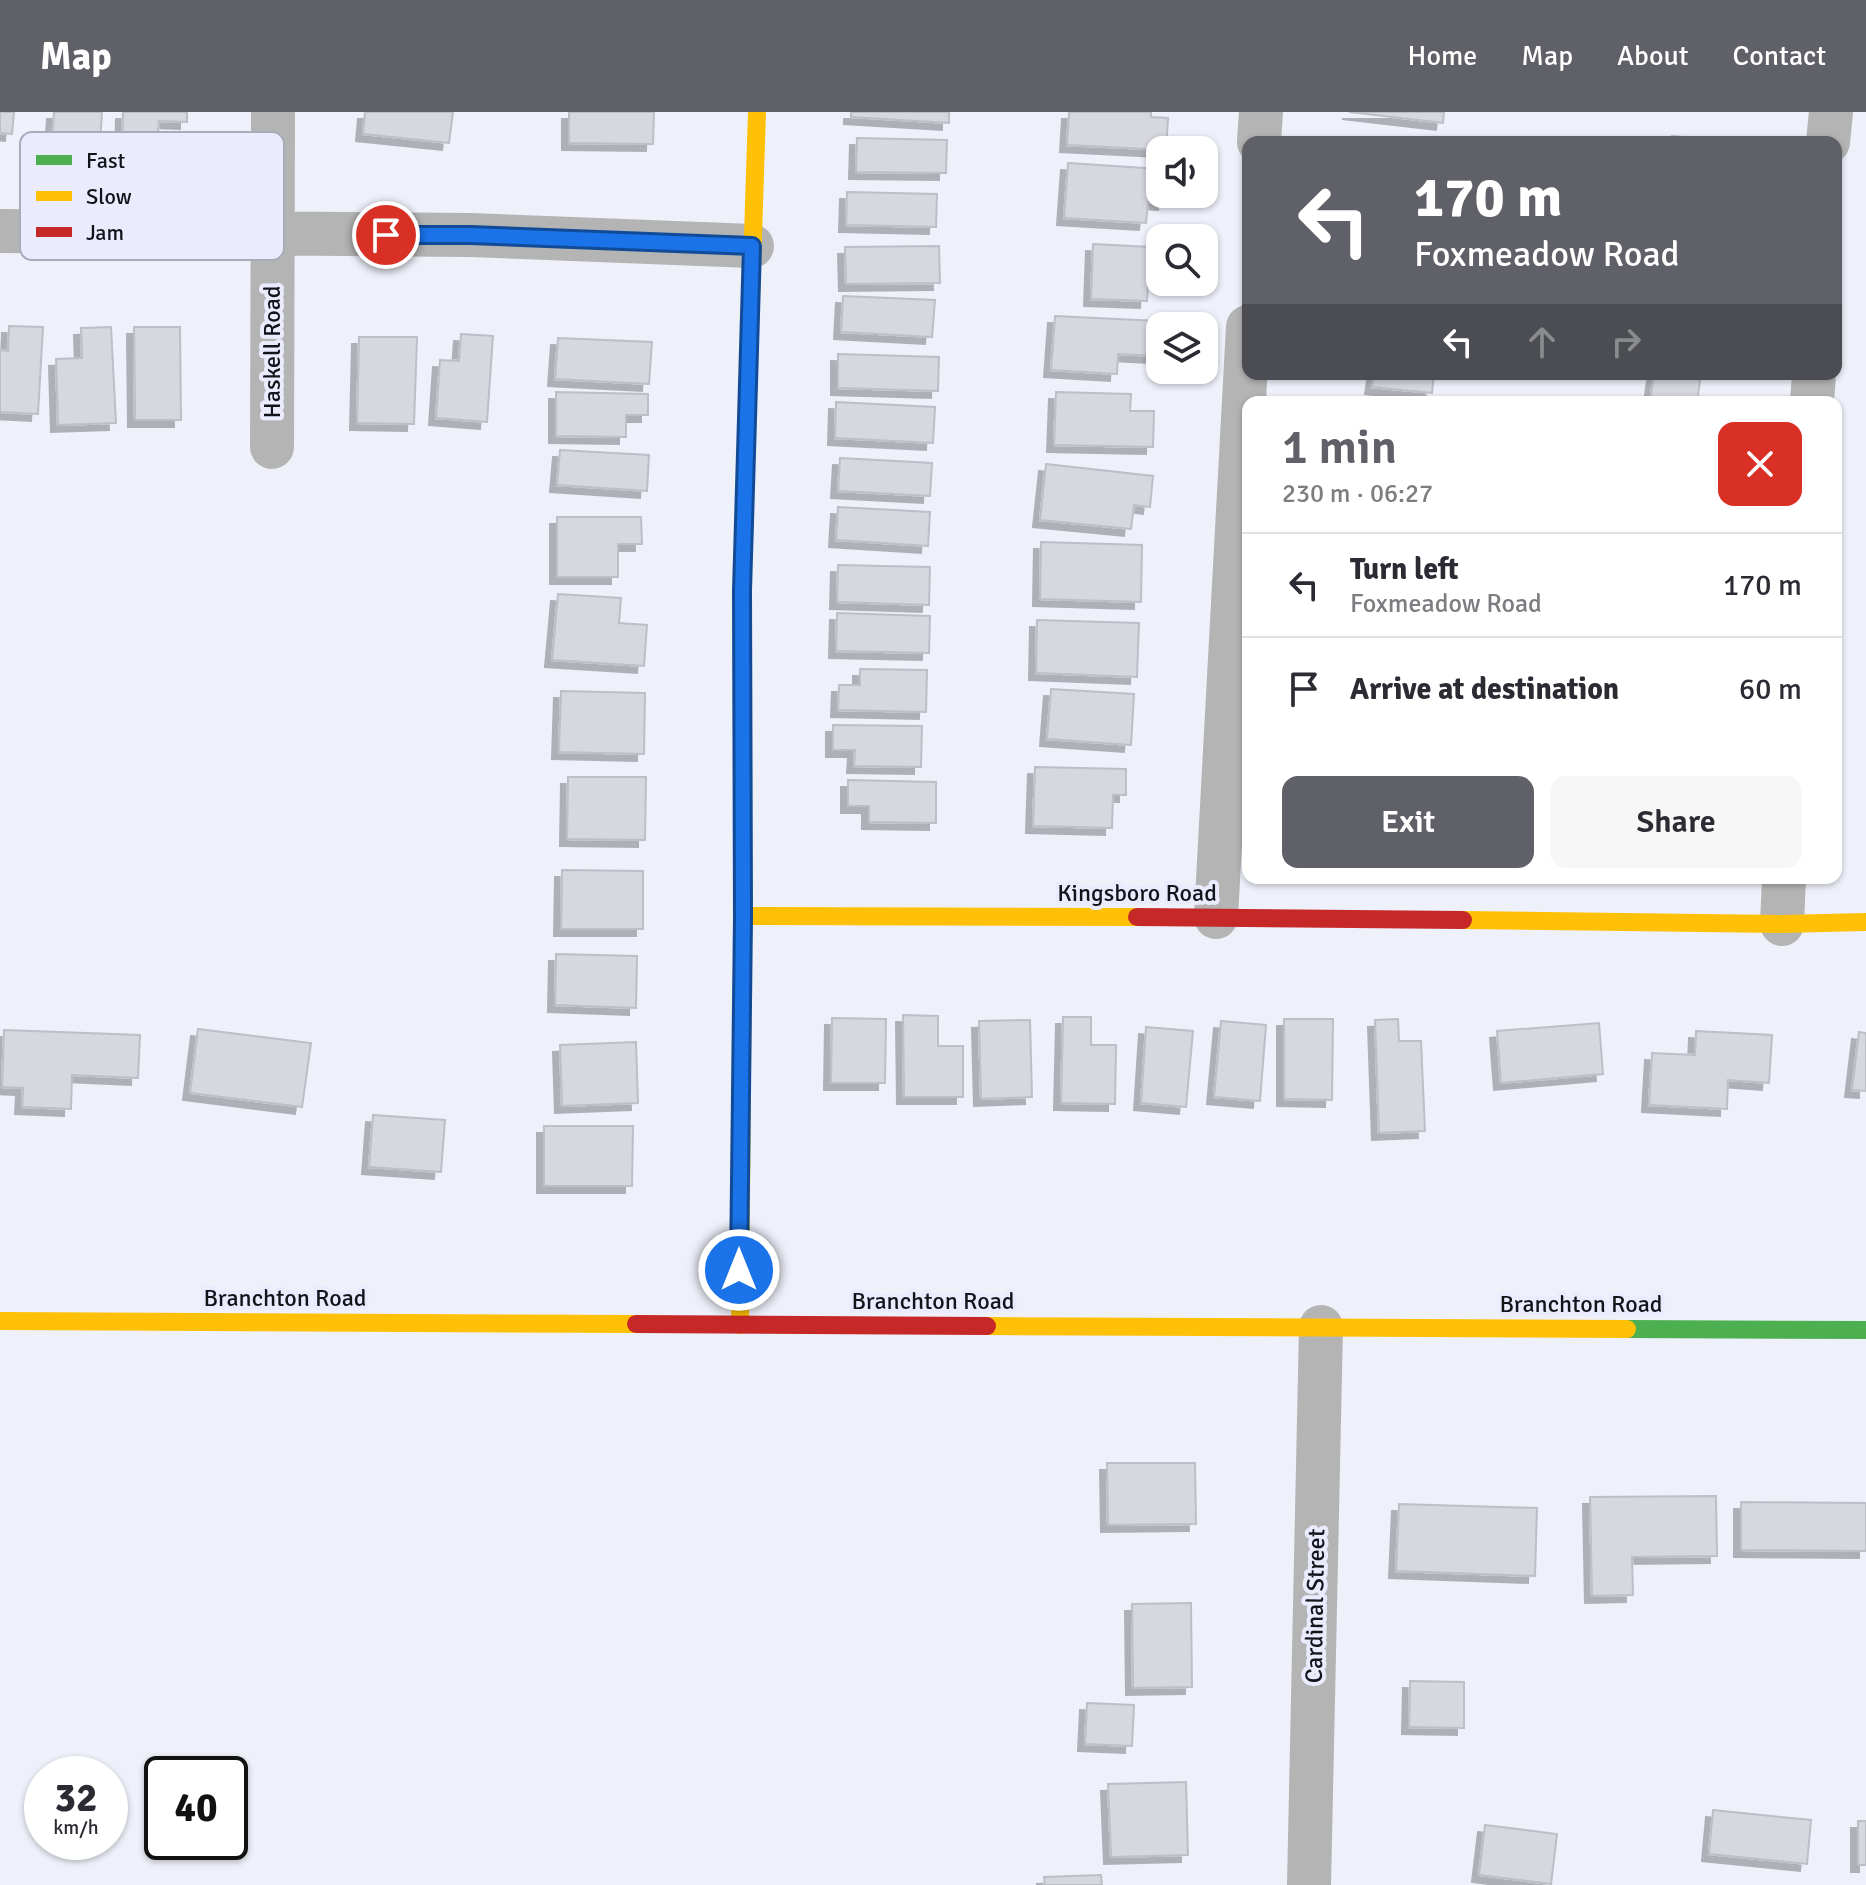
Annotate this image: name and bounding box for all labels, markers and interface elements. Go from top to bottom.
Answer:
text: Map [40,33,112,80]
text: Home [1408,39,1477,73]
text: Map [1521,39,1573,73]
text: About [1617,39,1689,73]
text: Contact [1733,39,1826,73]
legend [20,132,284,260]
map controls [1146,136,1218,384]
button: sound [1146,136,1218,208]
text: Fast [86,147,126,174]
text: 170 m [1414,163,1562,232]
icon: left [1282,168,1386,272]
text: Slow [86,183,132,210]
pin [352,201,420,269]
icon: arrive [364,213,408,257]
text: Jam [86,219,124,246]
button: search [1146,224,1218,296]
text: Foxmeadow Road [1414,232,1680,277]
street label: Haskell Road [257,286,287,418]
button: layers [1146,312,1218,384]
icon: left [1436,320,1480,364]
icon: ahead [1520,320,1564,364]
icon: right [1604,320,1648,364]
text: 1 min [1282,418,1397,477]
button: close [1718,422,1802,506]
text: 230 m · 06:27 [1282,478,1433,510]
text: Turn left [1350,551,1459,588]
icon: left [1282,563,1326,607]
text: 170 m [1723,567,1802,604]
text: Foxmeadow Road [1350,588,1542,620]
icon: arrive [1282,667,1326,711]
text: Arrive at destination [1350,671,1619,708]
text: 60 m [1739,671,1802,708]
button: Exit [1282,776,1534,868]
button: Share [1550,776,1802,868]
street label: Kingsboro Road [1057,878,1217,908]
position arrow [697,1228,781,1312]
street label: Branchton Road [204,1283,366,1313]
street label: Branchton Road [852,1286,1014,1316]
street label: Branchton Road [1500,1289,1662,1319]
street label: Cardinal Street [1299,1529,1331,1683]
speed limit sign: 40 [144,1756,248,1860]
text: 32 [54,1773,98,1823]
text: km/h [53,1815,99,1840]

